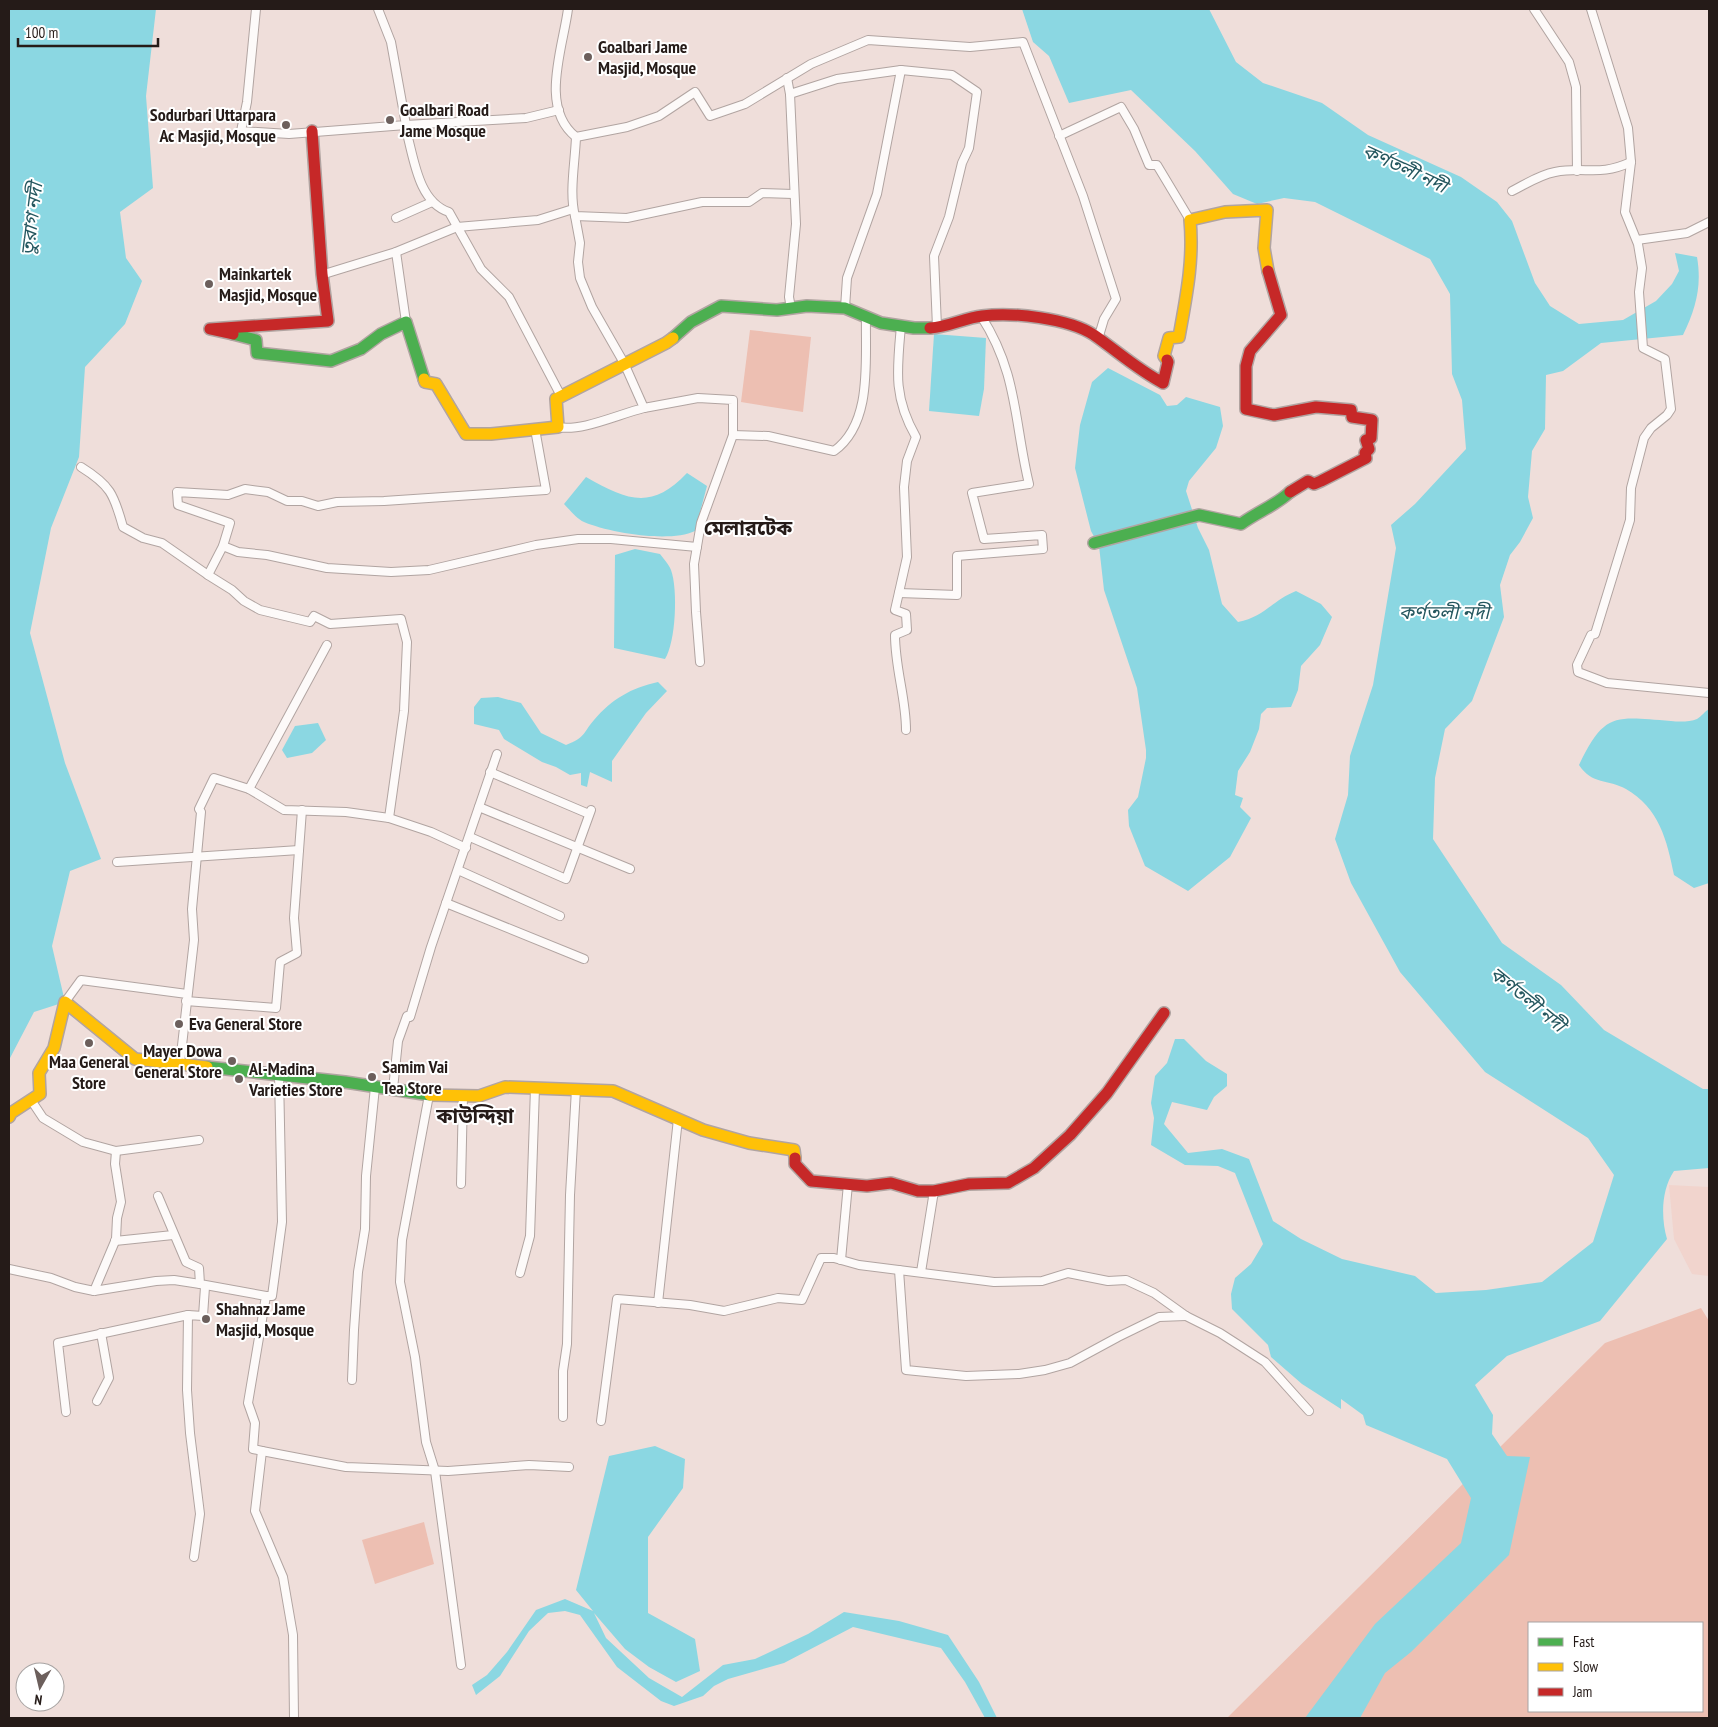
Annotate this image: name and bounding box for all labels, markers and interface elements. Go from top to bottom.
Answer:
scale bar [18,15,158,47]
text: 100 m [25,23,58,42]
place label: Goalbari Jame Masjid, Mosque [598,35,697,79]
marker: Goalbari Jame Masjid, Mosque [582,51,594,63]
place label: Goalbari Road Jame Mosque [399,98,489,142]
place label: Sodurbari Uttarpara Ac Masjid, Mosque [150,103,276,147]
marker: Goalbari Road Jame Mosque [384,114,396,126]
marker: Sodurbari Uttarpara Ac Masjid, Mosque [280,119,292,131]
water label: কর্ণতলী নদী [1359,138,1455,200]
water label: তুরাগ নদী [15,177,48,257]
place label: Mainkartek Masjid, Mosque [219,262,318,306]
marker: Mainkartek Masjid, Mosque [203,278,215,290]
district label: মেলারটেক [704,515,793,541]
water label: কর্ণতলী নদী [1399,600,1493,624]
water label: কর্ণতলী নদী [1485,961,1574,1039]
place label: Eva General Store [189,1012,303,1035]
marker: Eva General Store [173,1018,185,1030]
marker: Maa General Store [83,1037,95,1049]
place label: Mayer Dowa General Store [135,1039,222,1083]
place label: Maa General Store [49,1050,130,1094]
marker: Mayer Dowa General Store [226,1055,238,1067]
place label: Samim Vai Tea Store [382,1055,448,1099]
place label: Al-Madina Varieties Store [248,1057,343,1101]
marker: Samim Vai Tea Store [366,1071,378,1083]
marker: Al-Madina Varieties Store [233,1073,245,1085]
district label: কাউন্দিয়া [435,1103,514,1129]
place label: Shahnaz Jame Masjid, Mosque [216,1297,315,1341]
marker: Shahnaz Jame Masjid, Mosque [200,1313,212,1325]
legend [1528,1622,1703,1712]
text: Fast [1573,1632,1594,1651]
text: Slow [1573,1657,1598,1676]
north arrow [15,1662,65,1712]
text: Jam [1572,1682,1592,1701]
text: N [33,1690,43,1709]

